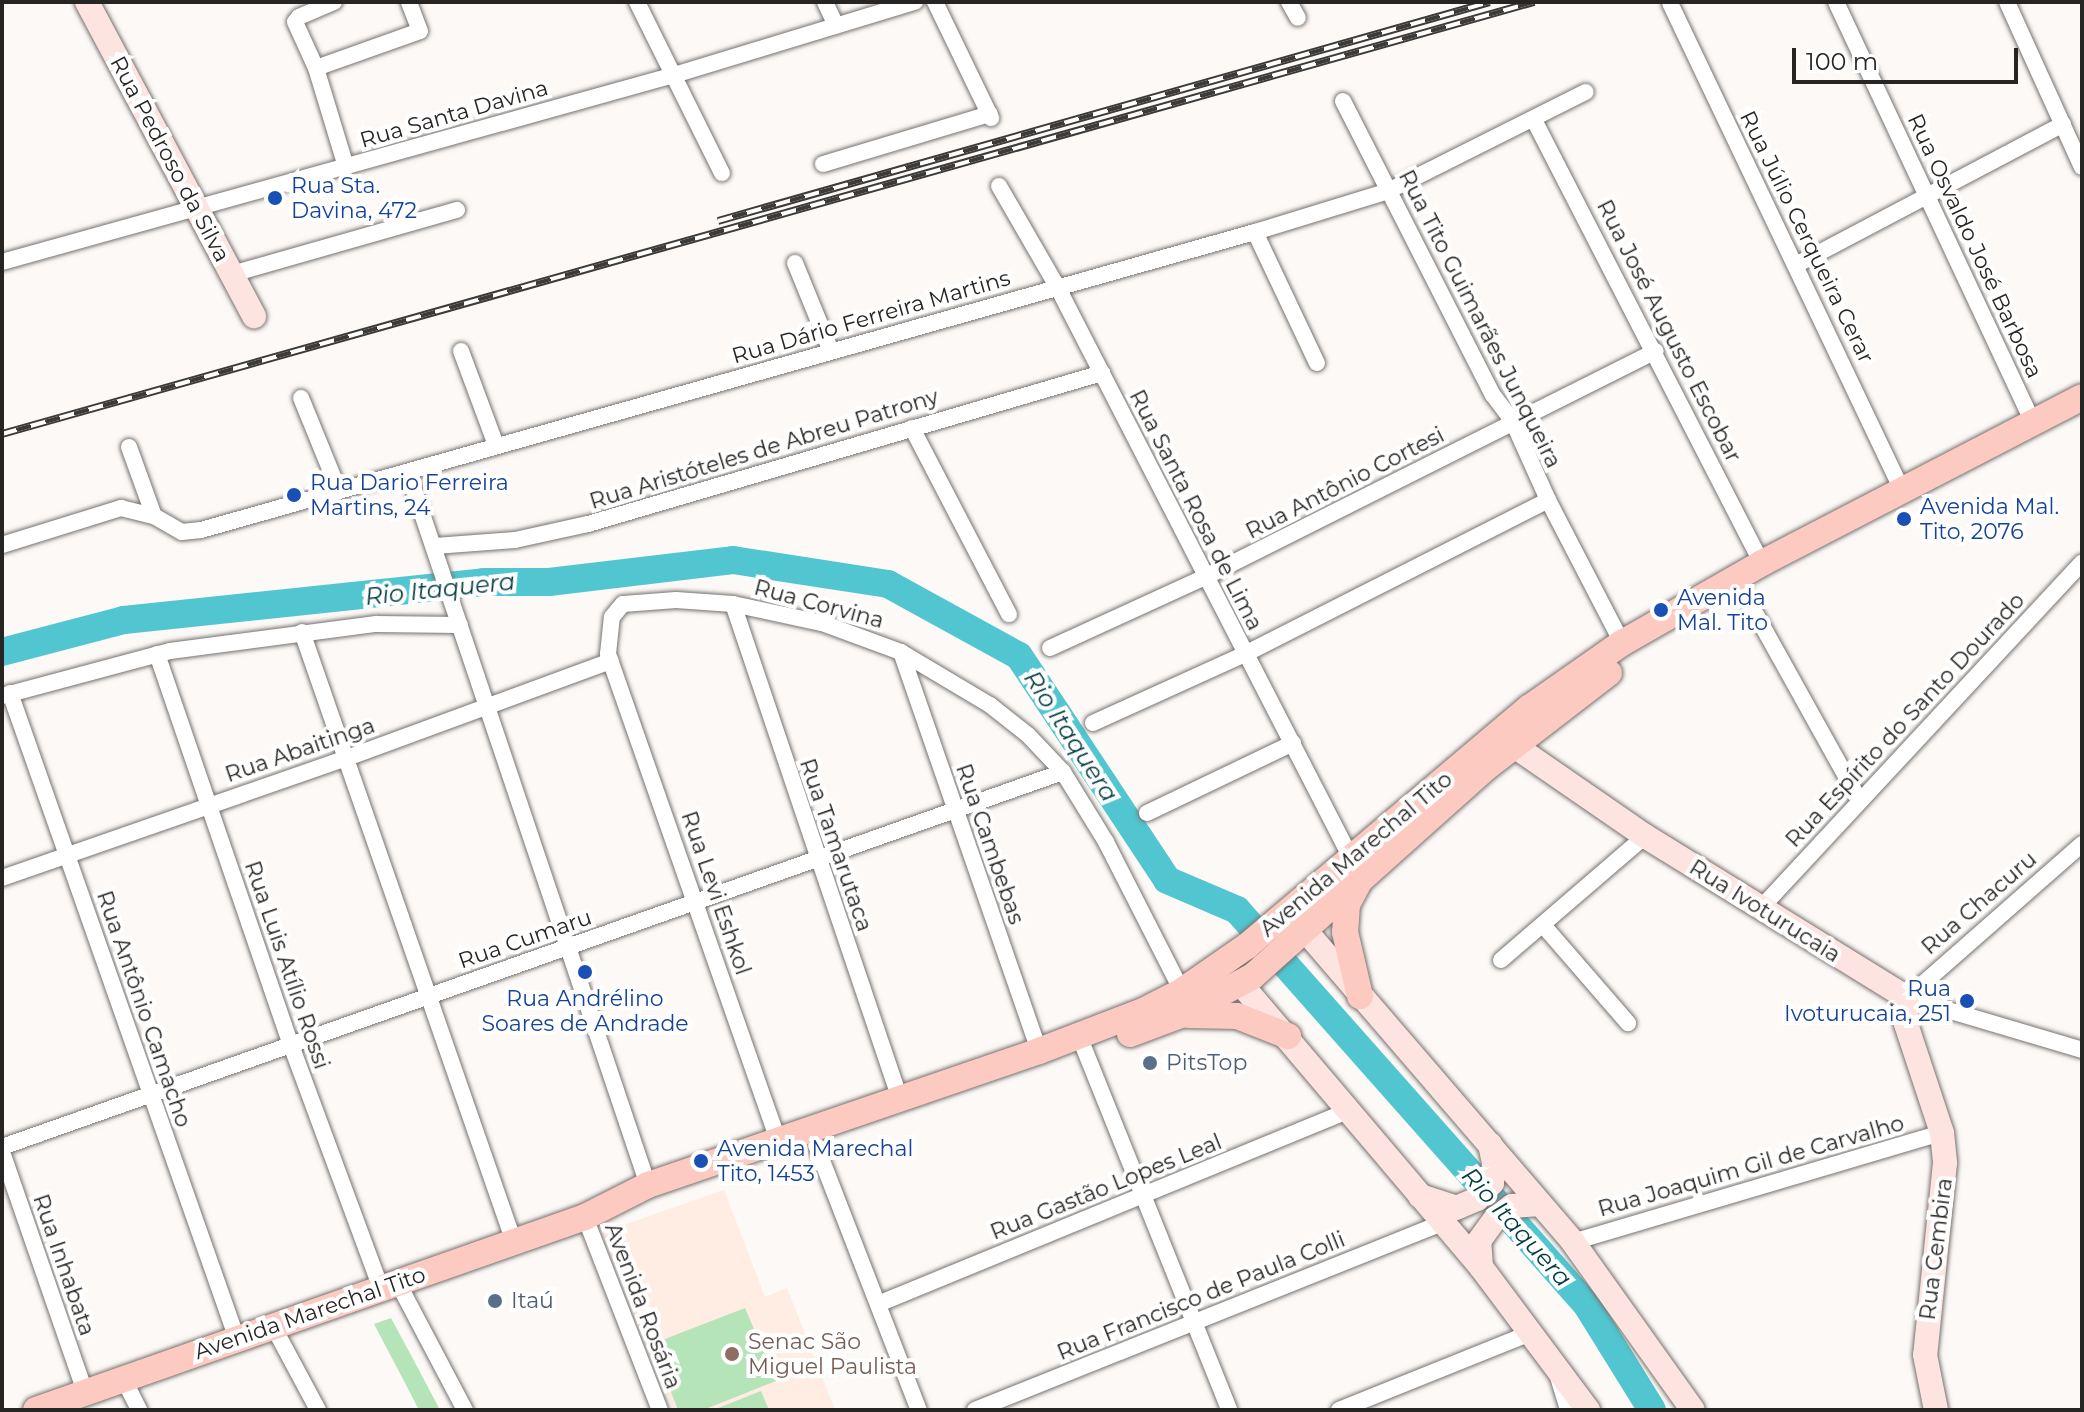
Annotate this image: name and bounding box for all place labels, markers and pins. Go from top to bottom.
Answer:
place label: Rua Sta. Davina, 472 [291,172,417,224]
marker: Rua Sta. Davina, 472 [266,189,284,207]
place label: Rua Dario Ferreira Martins, 24 [310,469,509,520]
marker: Rua Dario Ferreira Martins, 24 [285,486,303,504]
place label: Avenida Mal. Tito, 2076 [1920,493,2059,544]
marker: Avenida Mal. Tito, 2076 [1895,510,1913,528]
place label: Avenida Mal. Tito [1677,584,1768,636]
marker: Avenida Mal. Tito [1652,601,1670,619]
marker: Rua Andrélino Soares de Andrade [576,963,594,981]
place label: Rua Ivoturucaia, 251 [1784,975,1951,1026]
place label: Rua Andrélino Soares de Andrade [481,985,689,1036]
marker: Rua Ivoturucaia, 251 [1958,992,1976,1010]
place label: PitsTop [1166,1050,1247,1076]
marker: PitsTop [1141,1054,1159,1072]
place label: Avenida Marechal Tito, 1453 [717,1135,913,1186]
marker: Avenida Marechal Tito, 1453 [692,1152,710,1170]
place label: Itaú [511,1288,554,1314]
marker: Itaú [486,1292,504,1310]
place label: Senac São Miguel Paulista [748,1328,917,1380]
marker: Senac São Miguel Paulista [723,1345,741,1363]

